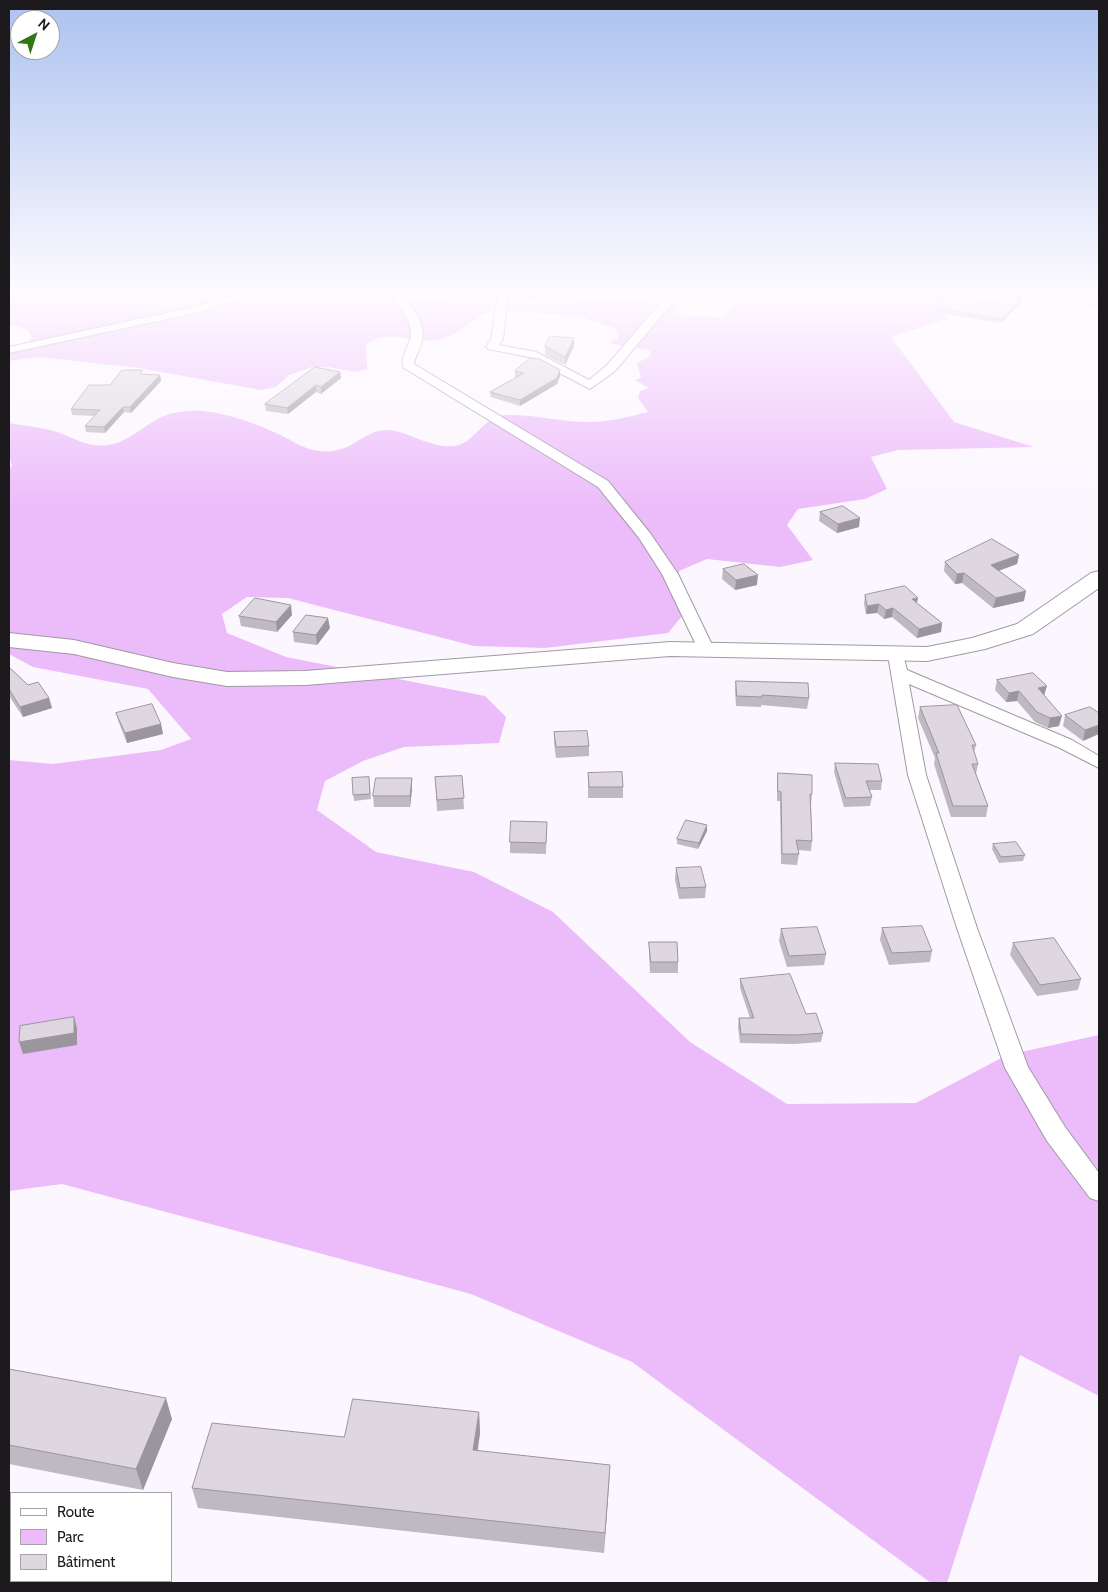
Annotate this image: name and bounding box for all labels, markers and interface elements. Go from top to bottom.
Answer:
north arrow [10,10,60,60]
text: N [34,14,54,34]
legend [10,1492,172,1582]
text: Route [57,1503,95,1521]
text: Parc [57,1528,84,1546]
text: Bâtiment [57,1553,115,1571]

